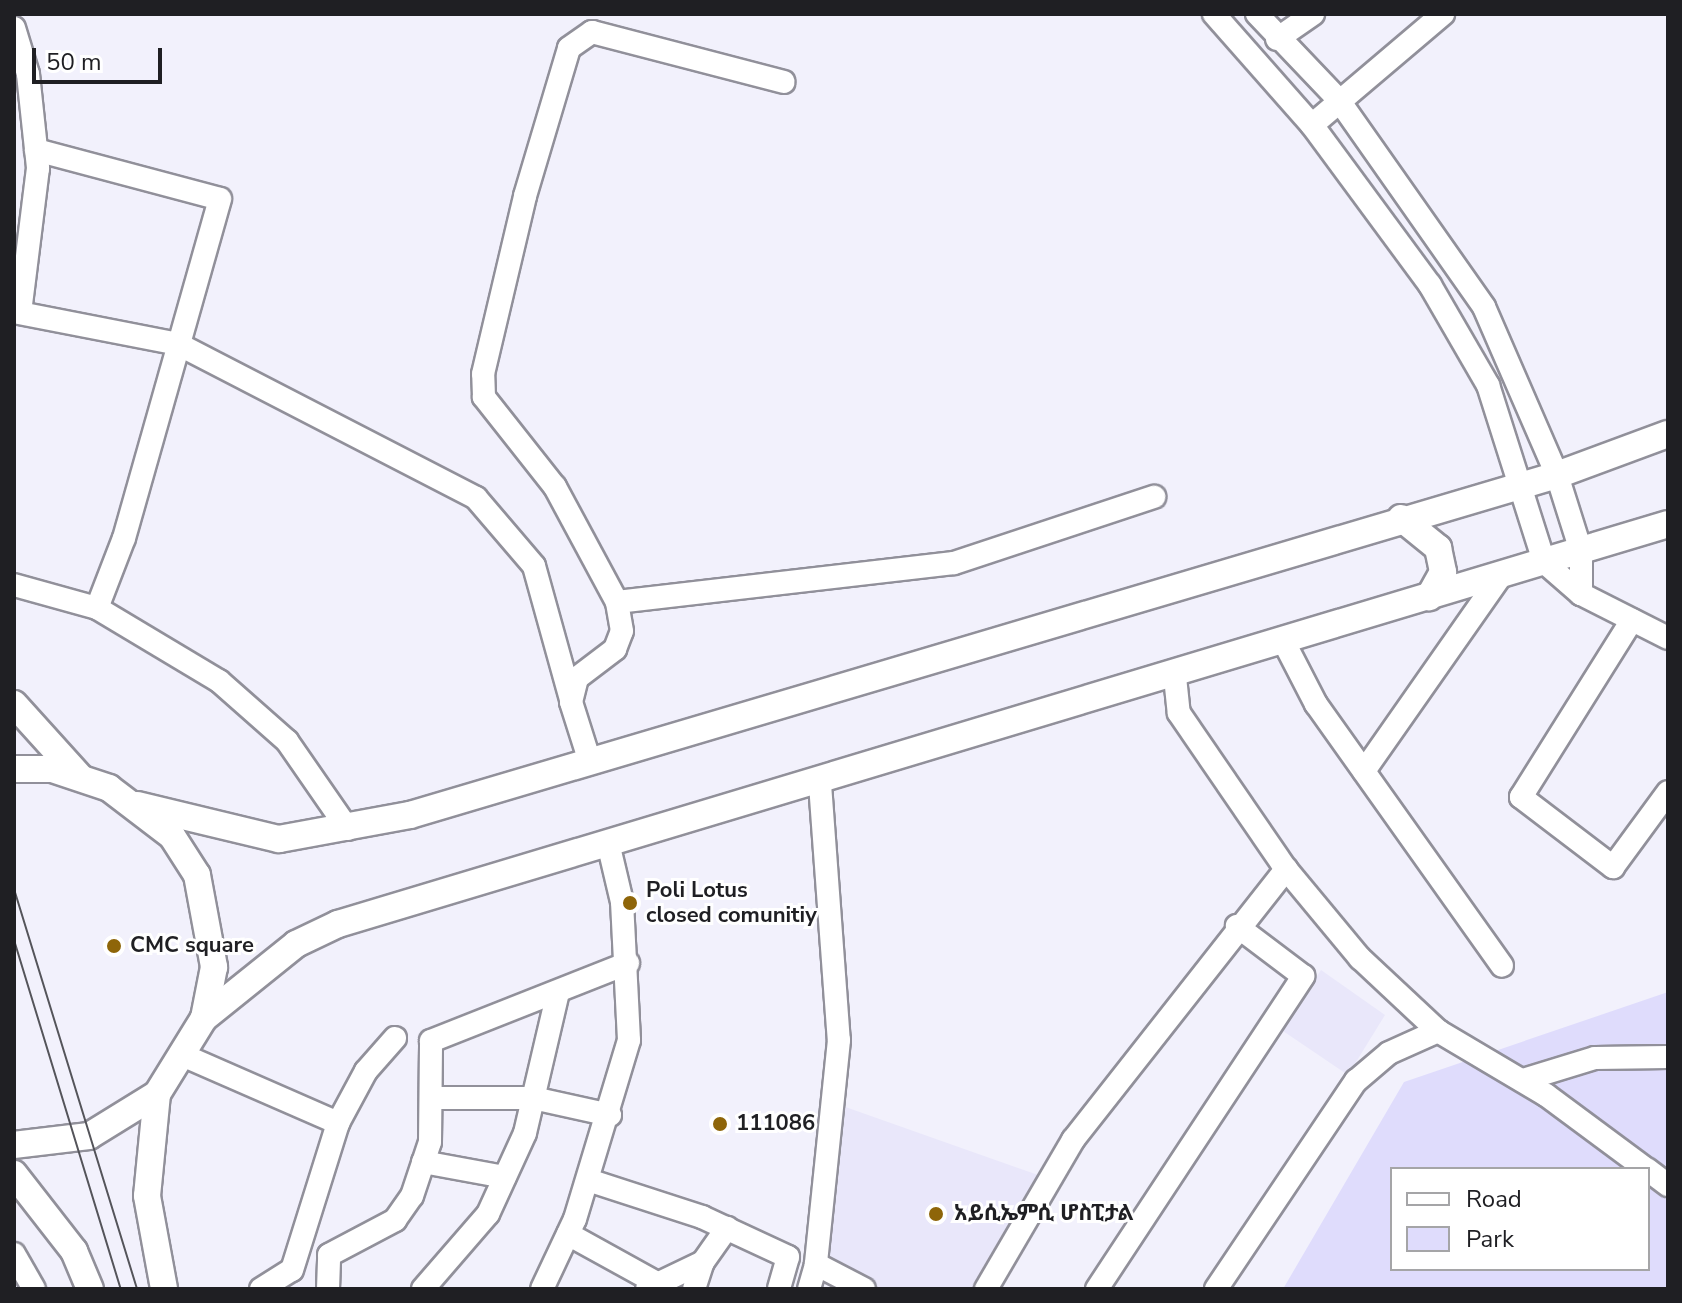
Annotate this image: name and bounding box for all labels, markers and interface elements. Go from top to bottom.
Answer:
scale bar [36,32,166,82]
text: 50 m [46,46,102,78]
place label: Poli Lotus closed comunitiy [646,877,817,928]
marker: Poli Lotus closed comunitiy [621,894,639,912]
place label: CMC square [130,933,254,959]
marker: CMC square [105,937,123,955]
place label: 111086 [736,1111,815,1137]
marker: 111086 [711,1115,729,1133]
legend [1390,1167,1650,1271]
text: Road [1466,1183,1522,1215]
place label: አይሲኤምሲ ሆስፒታል [954,1201,1134,1227]
marker: አይሲኤምሲ ሆስፒታል [925,1203,947,1225]
text: Park [1466,1223,1514,1255]

